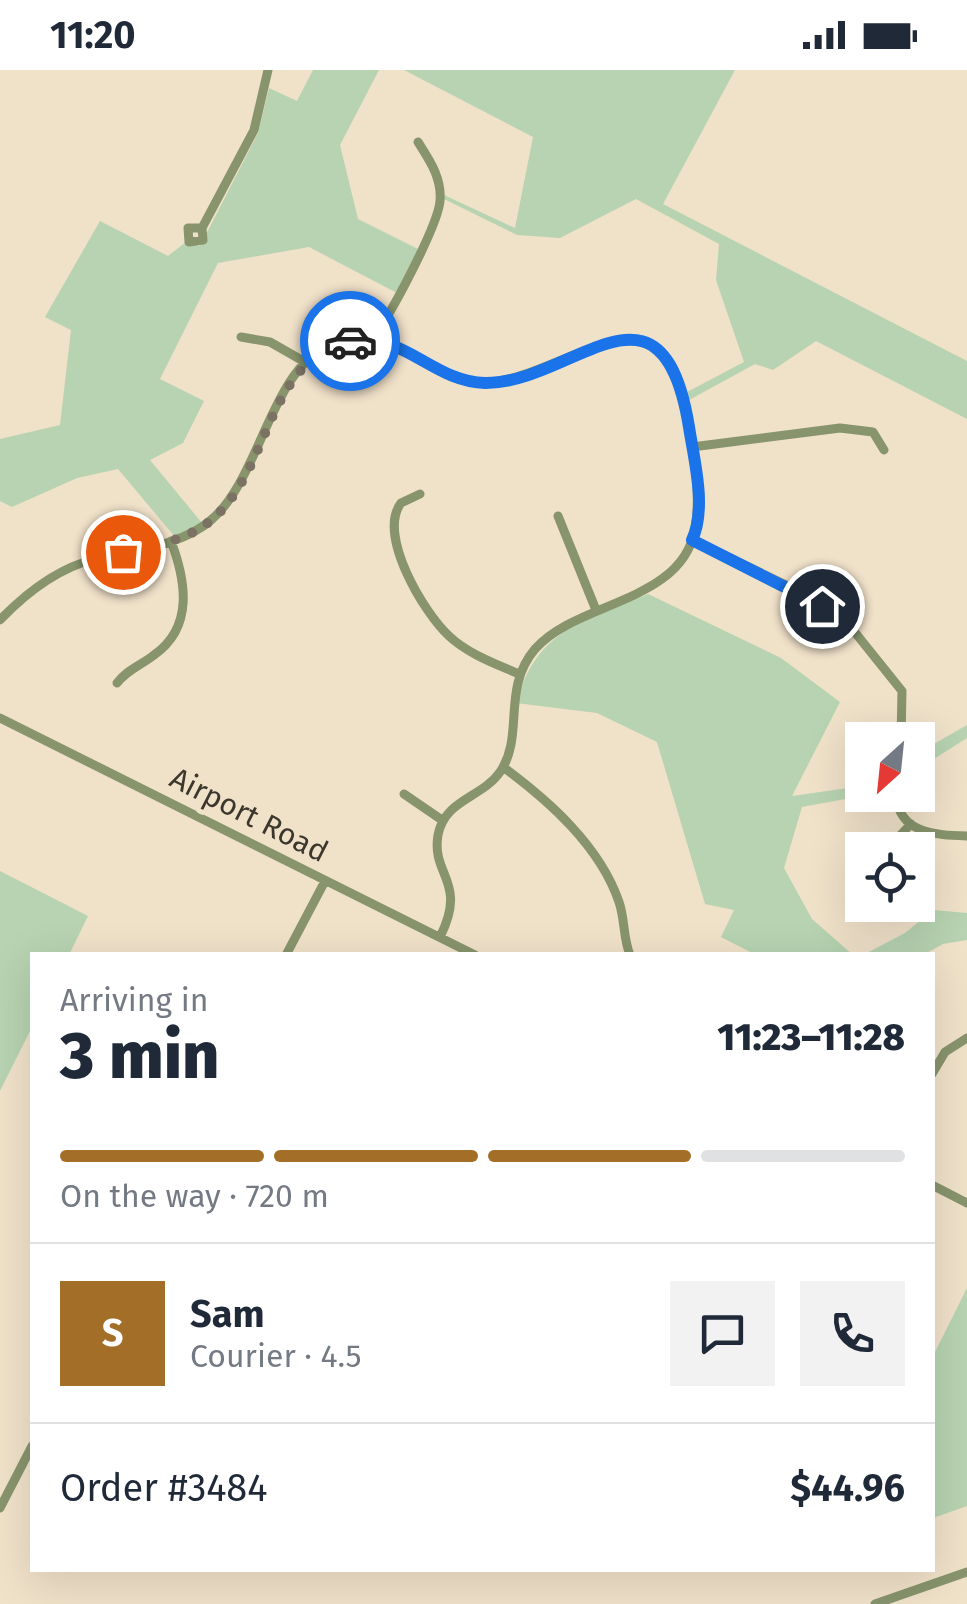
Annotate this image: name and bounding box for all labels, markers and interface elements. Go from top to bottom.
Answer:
text: 11:20 [50,12,136,58]
courier [300,291,400,391]
icon: car [323,314,378,369]
pin [81,510,166,595]
icon: bag [96,525,151,580]
pin [780,564,865,649]
icon: home [795,579,850,634]
north arrow [845,722,935,812]
map controls [845,722,935,922]
street label: Airport Road [164,760,334,870]
button: locate [845,832,935,922]
text: Arriving in [60,981,208,1019]
text: 11:23–11:28 [717,1014,905,1060]
text: 3 min [60,1017,219,1095]
text: On the way · 720 m [60,1177,329,1215]
button: chat [670,1281,775,1386]
button: phone [800,1281,905,1386]
text: Sam [190,1291,265,1337]
text: S [102,1310,123,1356]
text: Courier · 4.5 [190,1337,361,1375]
text: Order #3484 [60,1465,268,1511]
text: $44.96 [790,1465,905,1511]

